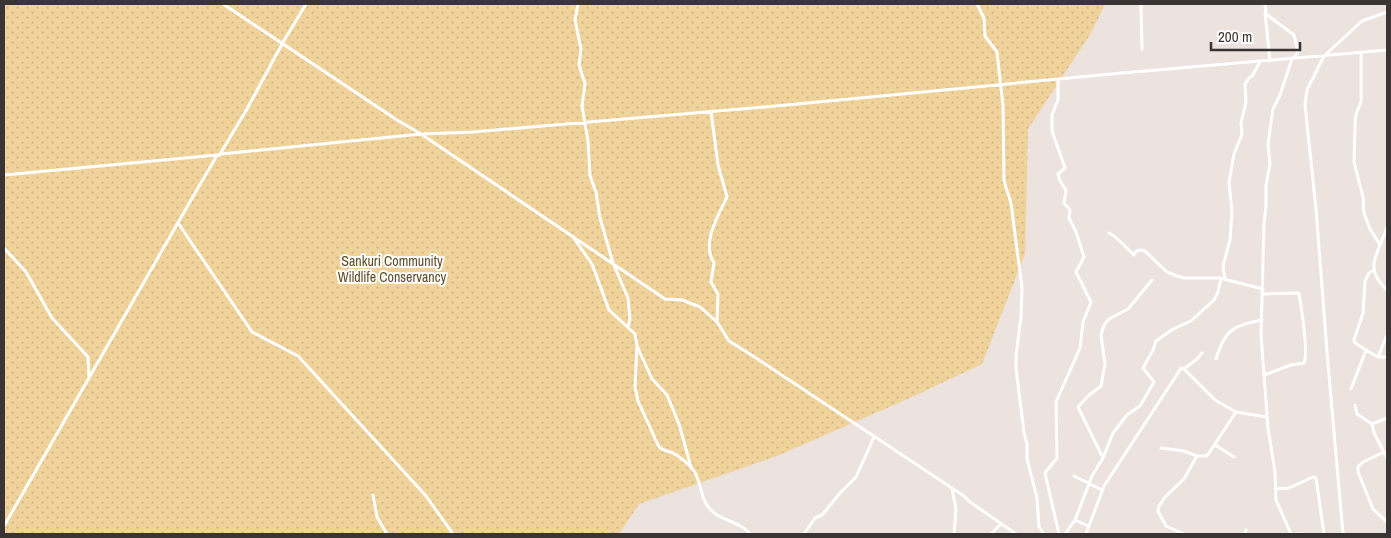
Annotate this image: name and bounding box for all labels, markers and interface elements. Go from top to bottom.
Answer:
scale bar [1211,20,1300,52]
text: 200 m [1218,26,1252,47]
park label: Sankuri Community Wildlife Conservancy [338,252,446,286]

